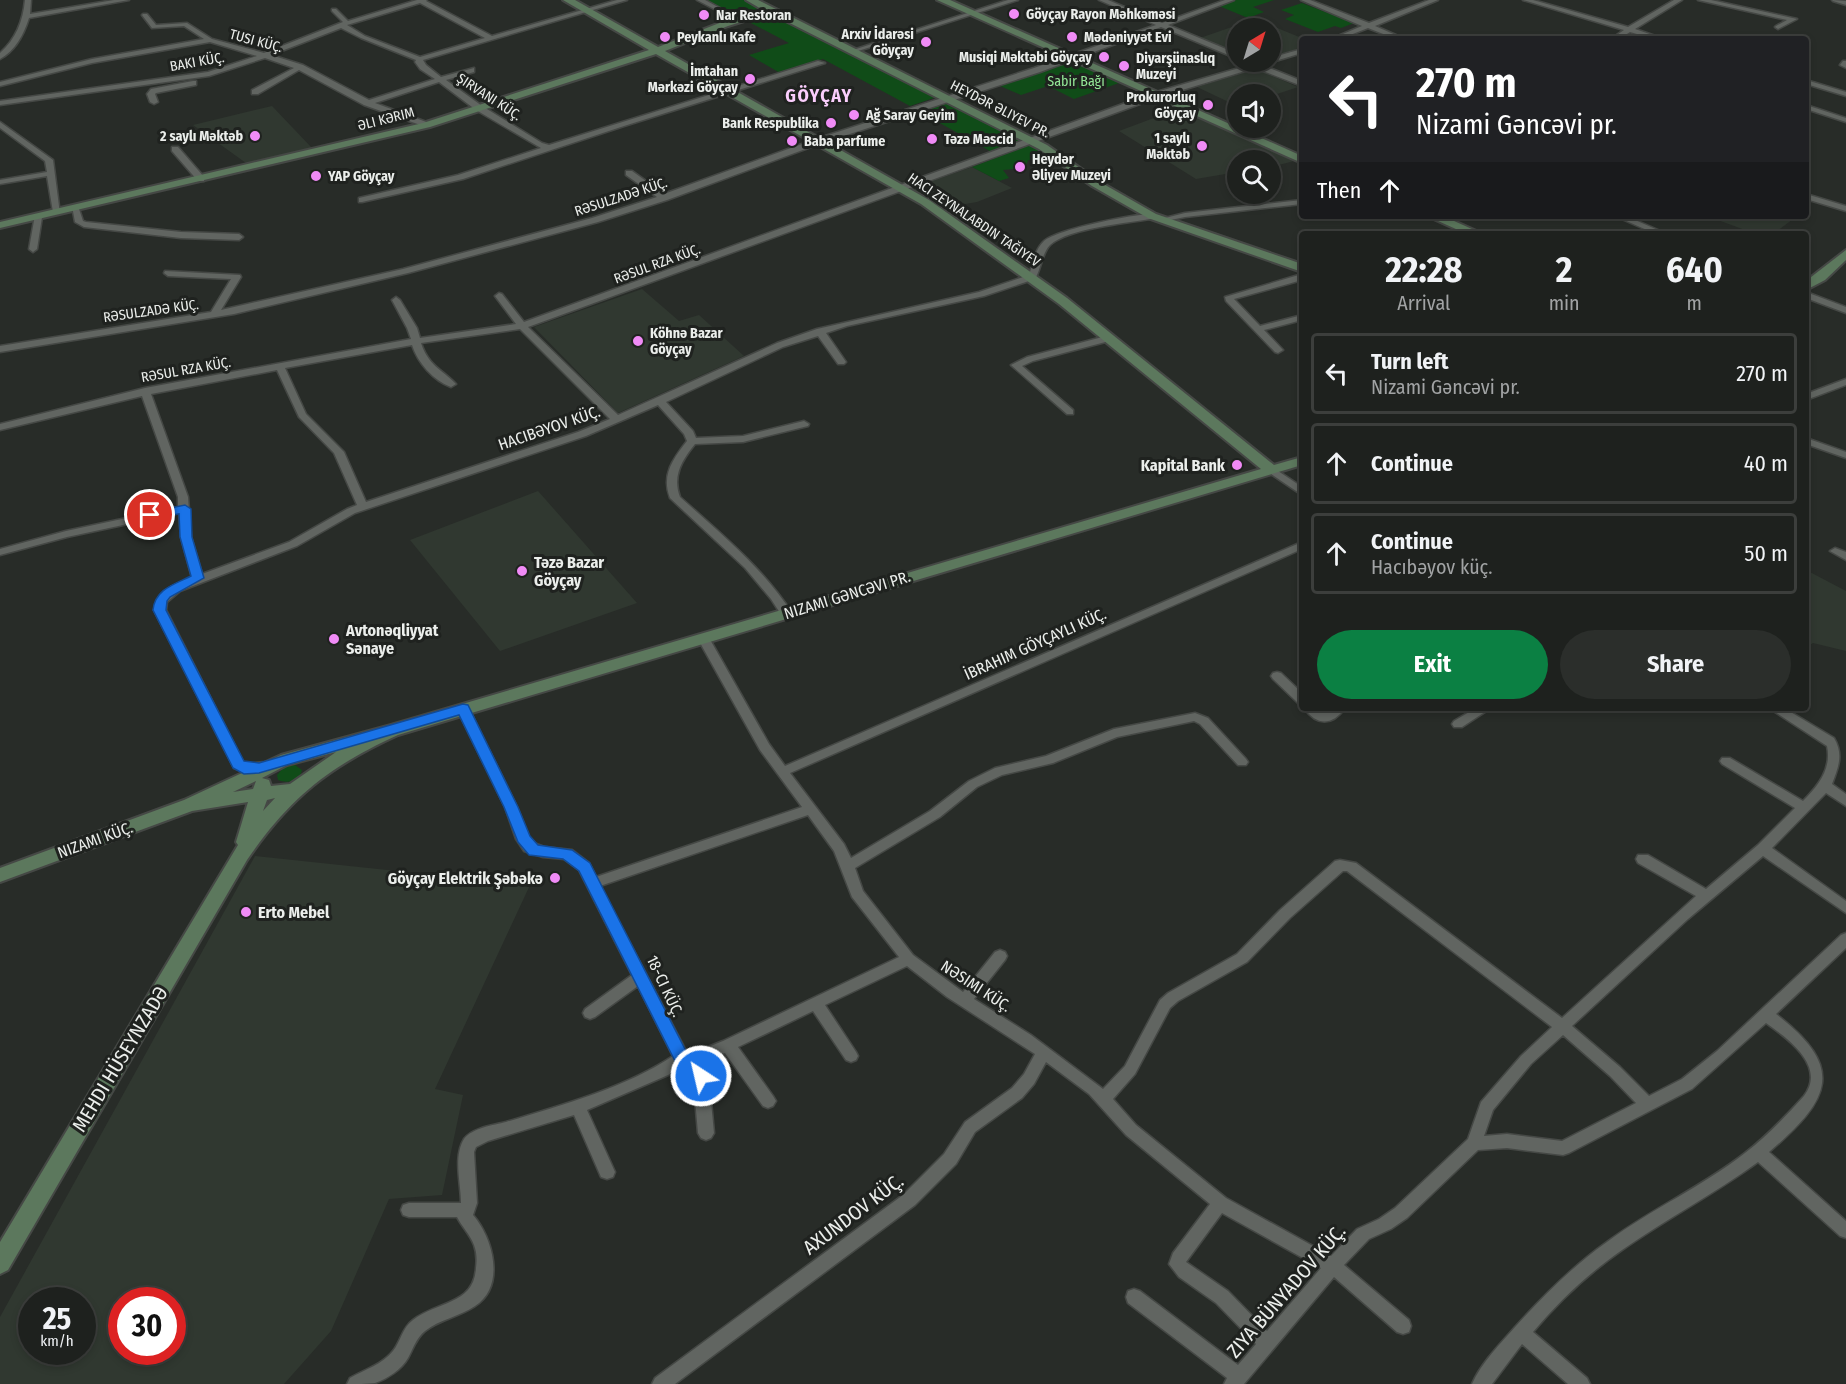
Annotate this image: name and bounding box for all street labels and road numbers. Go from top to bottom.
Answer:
street label: TUSI KÜÇ. [228,25,285,56]
street label: BAKI KÜÇ. [168,48,226,75]
street label: ŞIRVANI KÜÇ. [454,69,525,124]
street label: HEYDƏR ƏLIYEV PR. [948,77,1053,141]
street label: ƏLI KƏRIM [356,104,416,134]
street label: HACI ZEYNALABDIN TAĞIYEV [905,169,1044,271]
street label: RƏSULZADƏ KÜÇ. [572,173,669,220]
street label: RƏSUL RZA KÜÇ. [611,240,703,288]
street label: RƏSULZADƏ KÜÇ. [102,295,200,326]
street label: RƏSUL RZA KÜÇ. [140,353,232,386]
street label: HACIBƏYOV KÜÇ. [496,402,603,455]
street label: NIZAMI GƏNCƏVI PR. [782,567,912,623]
street label: İBRAHIM GÖYÇAYLI KÜÇ. [961,604,1109,685]
street label: NIZAMI KÜÇ. [55,818,135,863]
street label: 18-CI KÜÇ. [642,952,687,1020]
street label: NƏSIMI KÜÇ. [937,956,1015,1017]
street label: MEHDI HÜSEYNZADƏ [67,982,173,1136]
street label: AXUNDOV KÜÇ. [798,1168,909,1260]
street label: ZIYA BÜNYADOV KÜÇ. [1222,1219,1351,1363]

